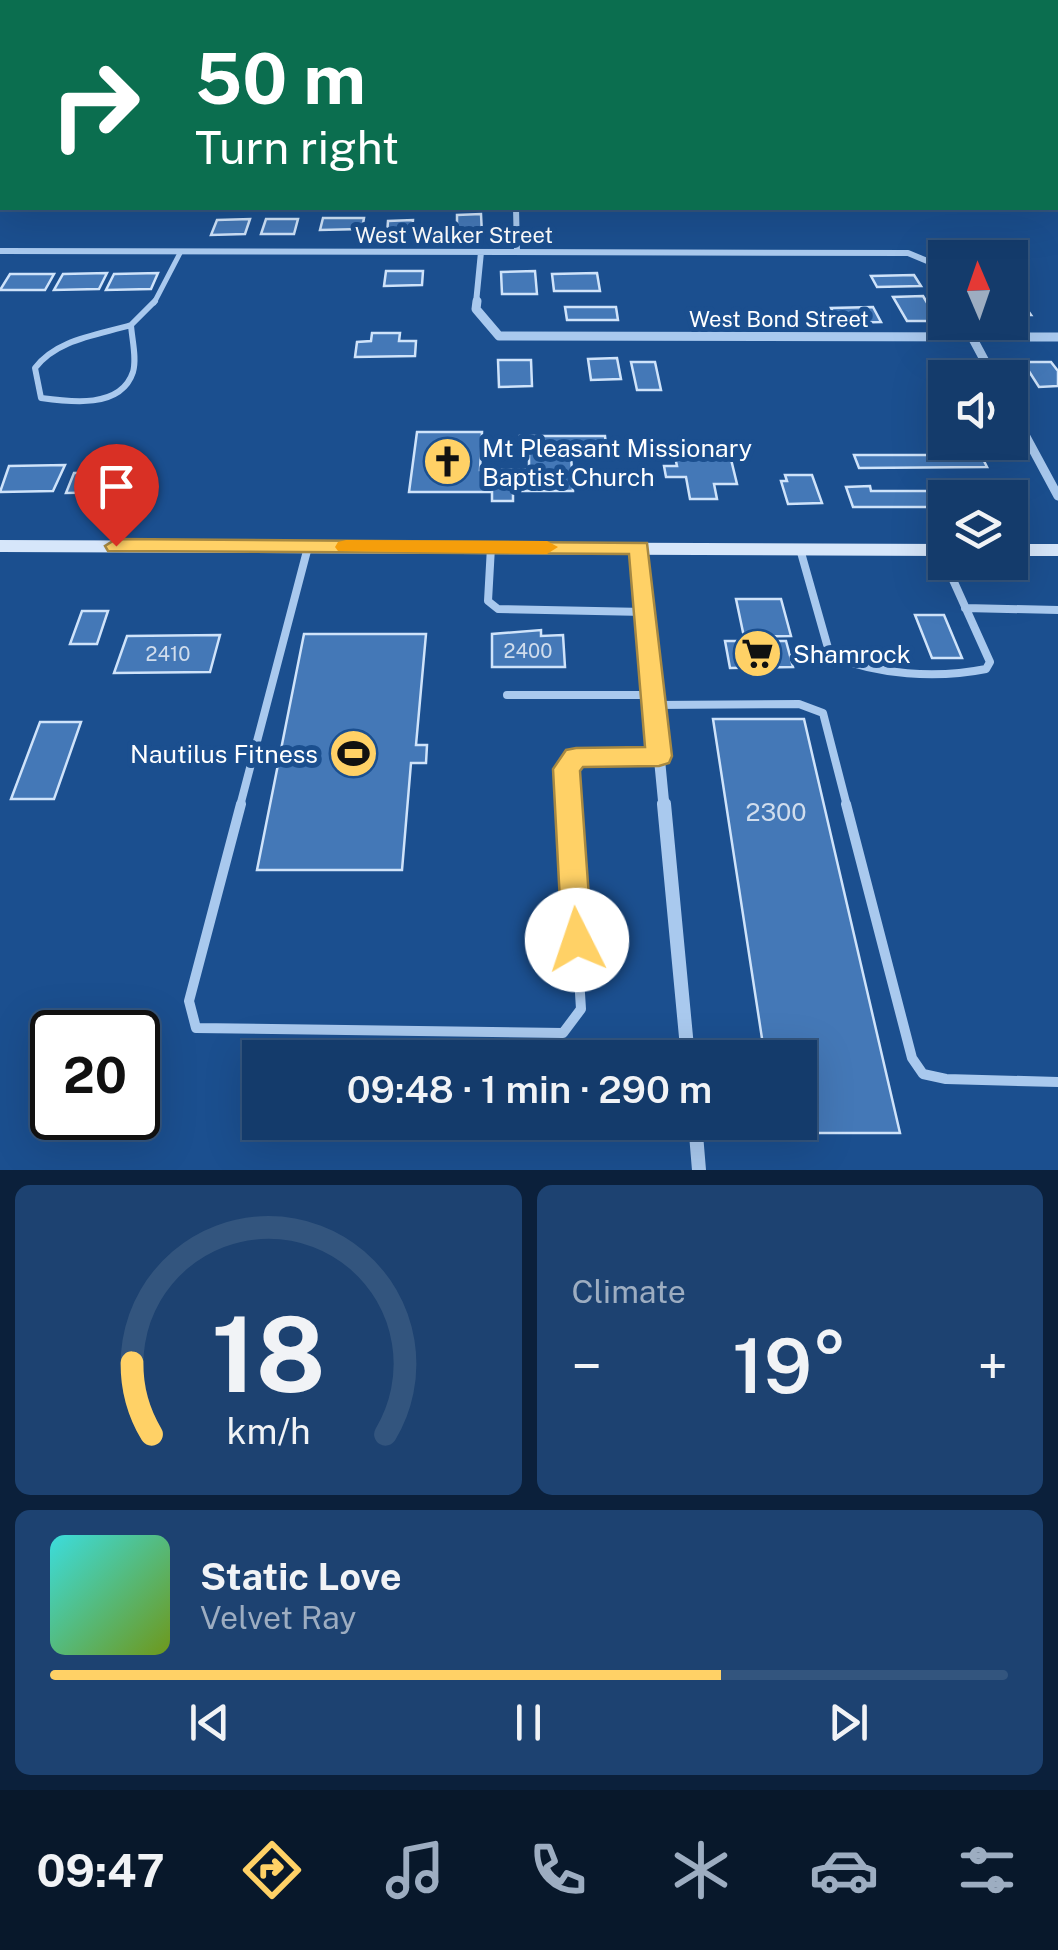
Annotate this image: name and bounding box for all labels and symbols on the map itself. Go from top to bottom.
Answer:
street label: West Walker Street [355,222,553,248]
north arrow [928,240,1028,340]
street label: West Bond Street [689,306,869,332]
place label: Mt Pleasant Missionary Baptist Church [482,433,752,492]
church icon: Mt Pleasant Missionary Baptist Church [421,436,473,488]
pin [74,444,159,547]
supermarket icon: Shamrock [732,628,784,680]
house number: 2400 [504,639,552,663]
place label: Shamrock [793,639,911,669]
house number: 2410 [146,642,190,666]
sports icon: Nautilus Fitness [327,728,379,780]
place label: Nautilus Fitness [130,739,318,769]
house number: 2300 [746,797,806,827]
position arrow [525,888,629,992]
speed limit sign: 20 [30,1010,160,1140]

